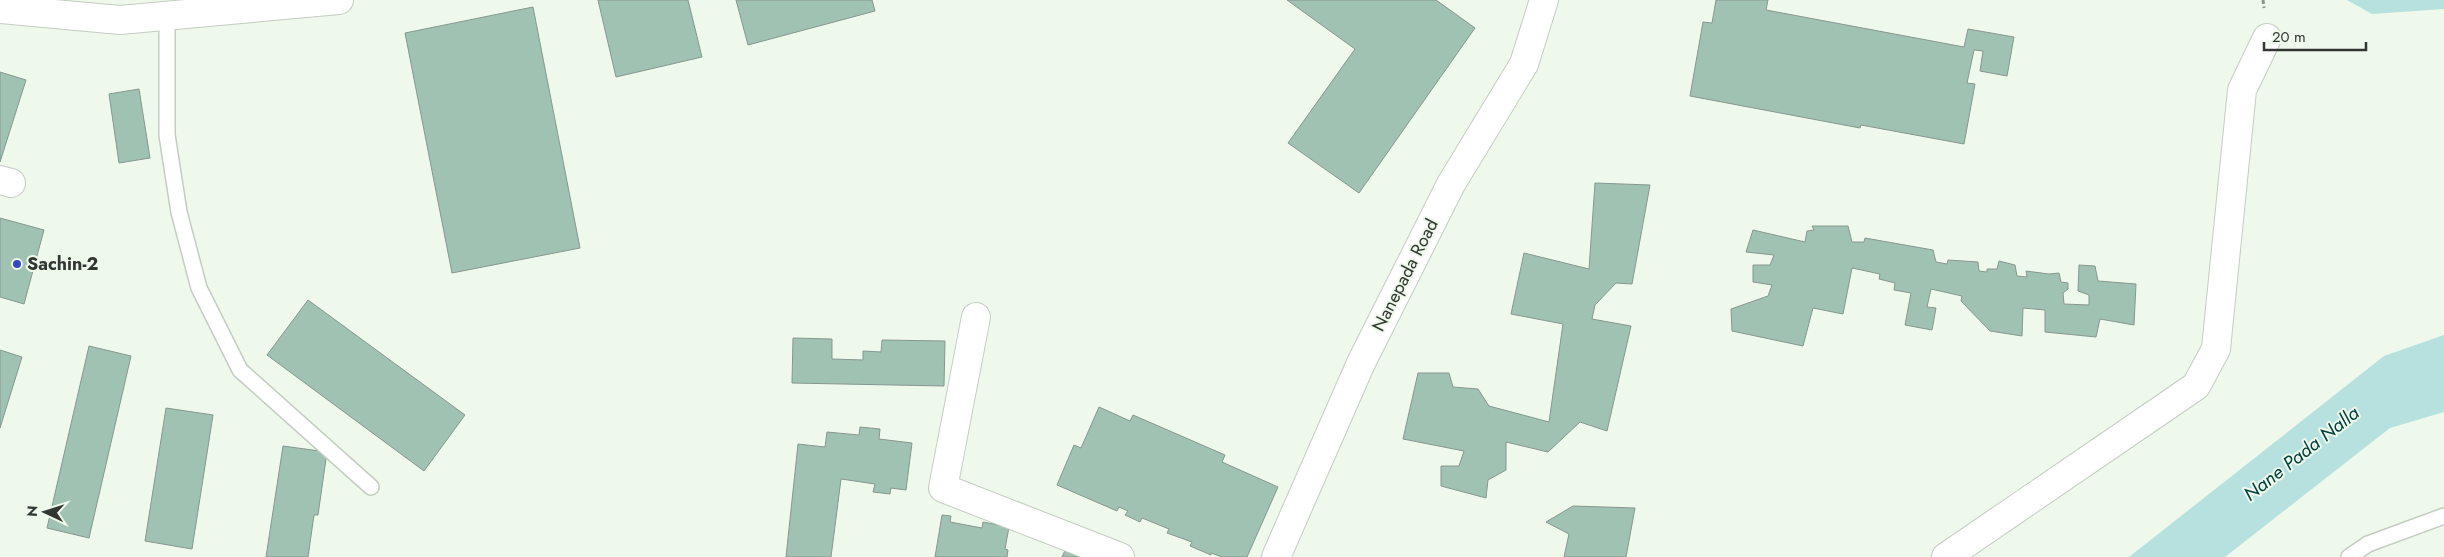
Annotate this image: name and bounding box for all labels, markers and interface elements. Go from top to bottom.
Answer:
scale bar [2264,20,2366,52]
text: 20 m [2272,26,2306,48]
street label: Nanepada Road [1365,214,1445,336]
place label: Sachin-2 [27,251,98,277]
marker: Sachin-2 [11,258,23,270]
water label: Nane Pada Nalla [2238,399,2365,507]
north arrow [20,487,70,537]
text: N [22,505,42,517]

